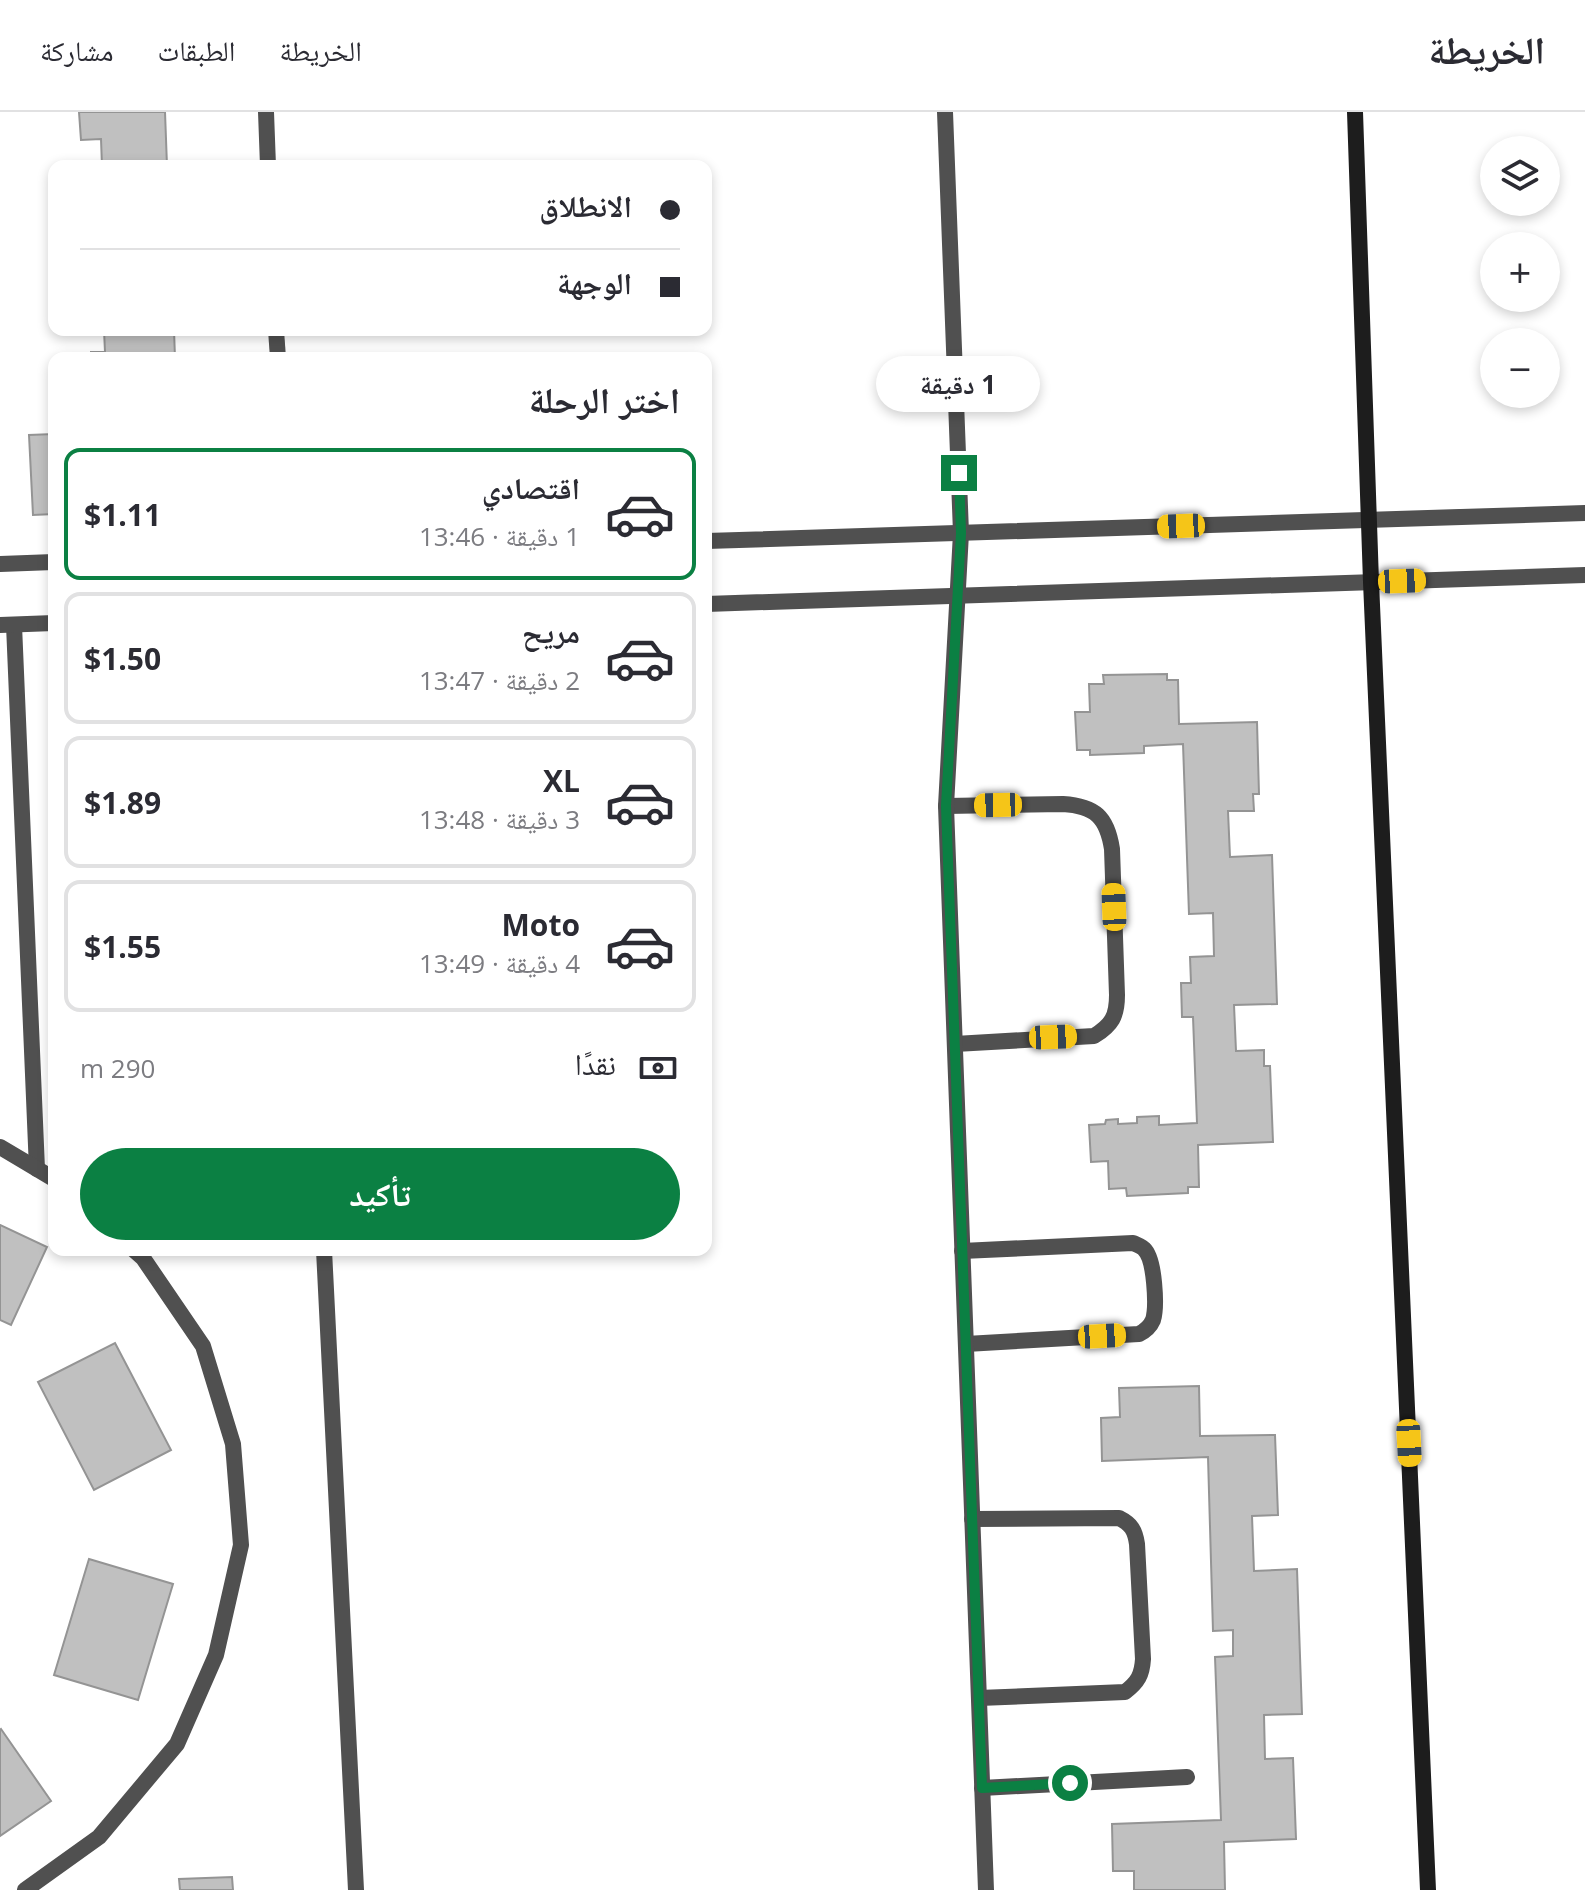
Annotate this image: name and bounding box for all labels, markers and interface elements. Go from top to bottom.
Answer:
text: الخريطة [1428,23,1545,75]
text: مشاركة [40,31,114,69]
text: الطبقات [158,31,235,69]
text: الخريطة [279,31,362,69]
map controls [1480,136,1560,408]
button: layers [1480,136,1560,216]
text: الانطلاق [539,185,632,226]
button: + [1480,232,1560,312]
text: الوجهة [557,262,632,303]
button: − [1480,328,1560,408]
callout: 1 دقيقة [877,357,1041,413]
text: 1 دقيقة [920,366,996,402]
text: اختر الرحلة [529,375,680,424]
route end [941,455,977,491]
text: اقتصادي [482,467,580,508]
icon: car [604,478,676,550]
text: $1.11 [84,494,161,535]
car [1157,513,1205,539]
text: 1 دقيقة · 13:46 [419,518,580,554]
car [1378,568,1426,594]
text: مريح [522,611,580,652]
icon: car [604,622,676,694]
text: $1.50 [84,638,161,679]
text: 2 دقيقة · 13:47 [419,662,580,698]
text: XL [543,760,580,801]
icon: car [604,766,676,838]
text: $1.89 [84,782,161,823]
car [974,793,1022,817]
text: 3 دقيقة · 13:48 [419,801,580,837]
car [1101,883,1127,931]
text: Moto [502,904,580,945]
icon: car [604,910,676,982]
text: $1.55 [84,926,161,967]
text: 4 دقيقة · 13:49 [419,945,580,981]
car [1029,1024,1077,1050]
text: نقدًا [575,1043,616,1084]
icon: cash [636,1046,680,1090]
text: 290 m [80,1050,155,1086]
button: تأكيد [80,1148,680,1240]
car [1077,1323,1127,1349]
car [1396,1418,1422,1468]
route start [1052,1765,1088,1801]

